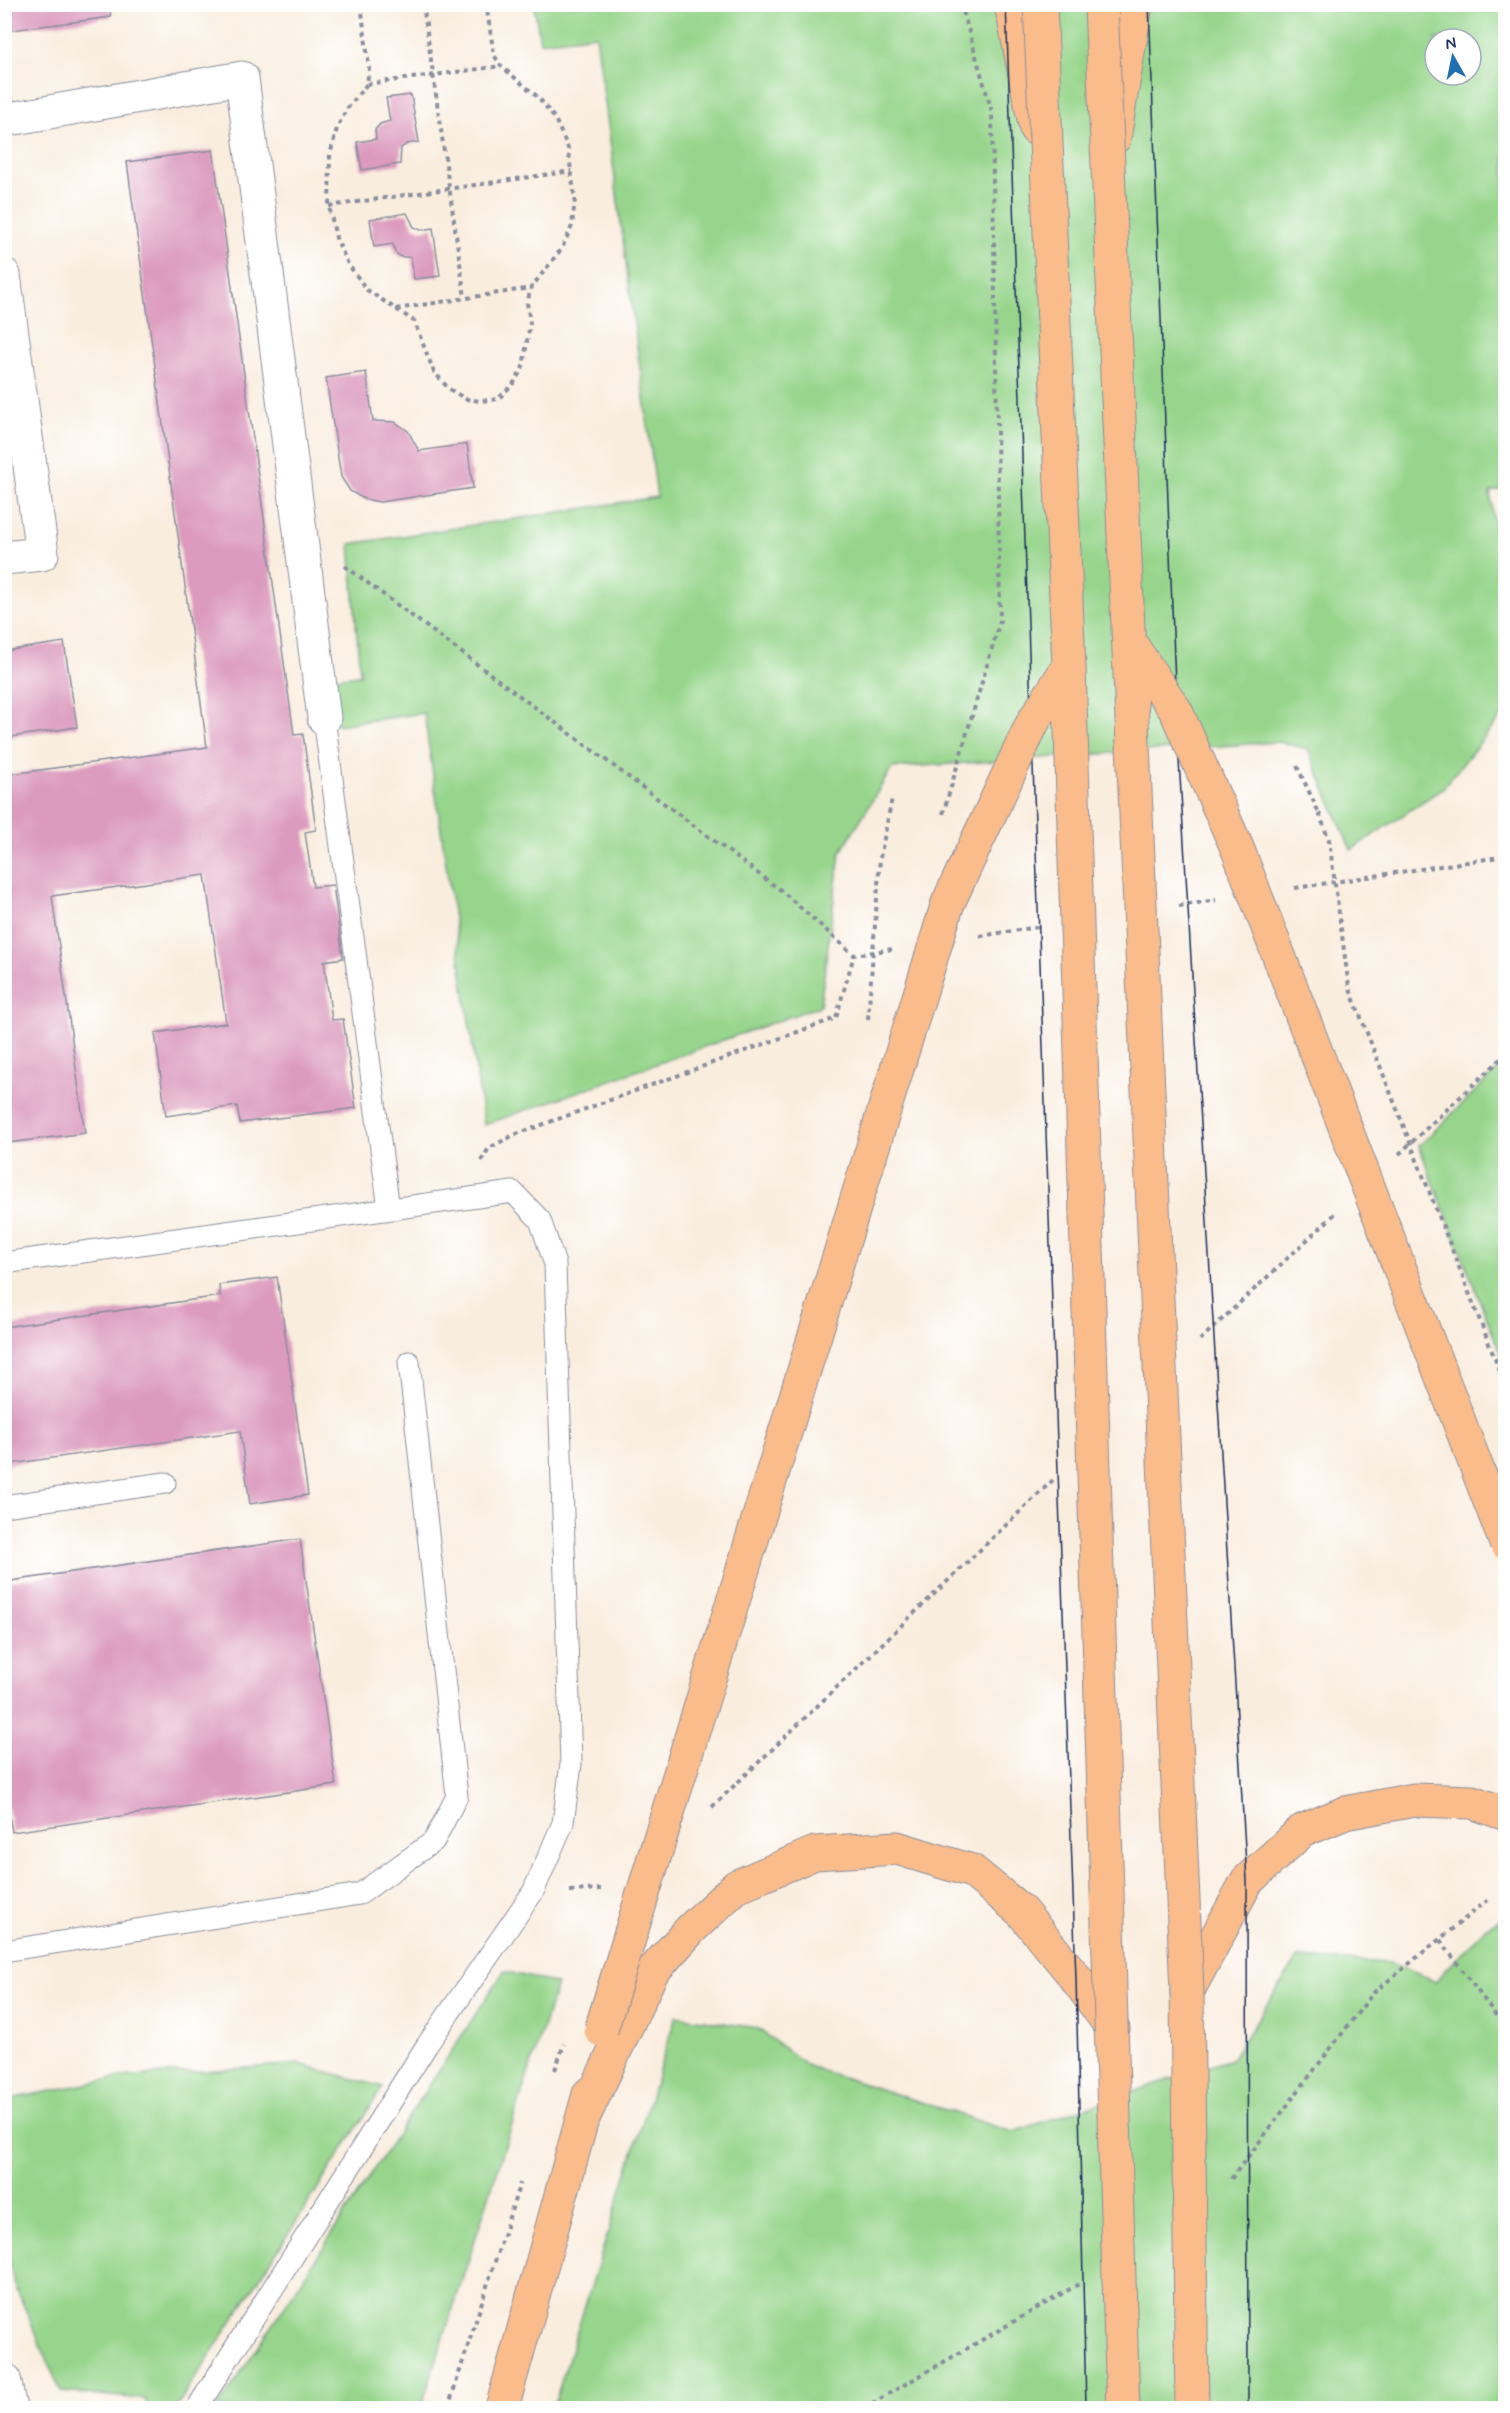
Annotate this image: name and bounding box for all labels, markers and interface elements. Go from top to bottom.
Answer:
north arrow [1423,27,1483,87]
text: N [1444,32,1458,55]

